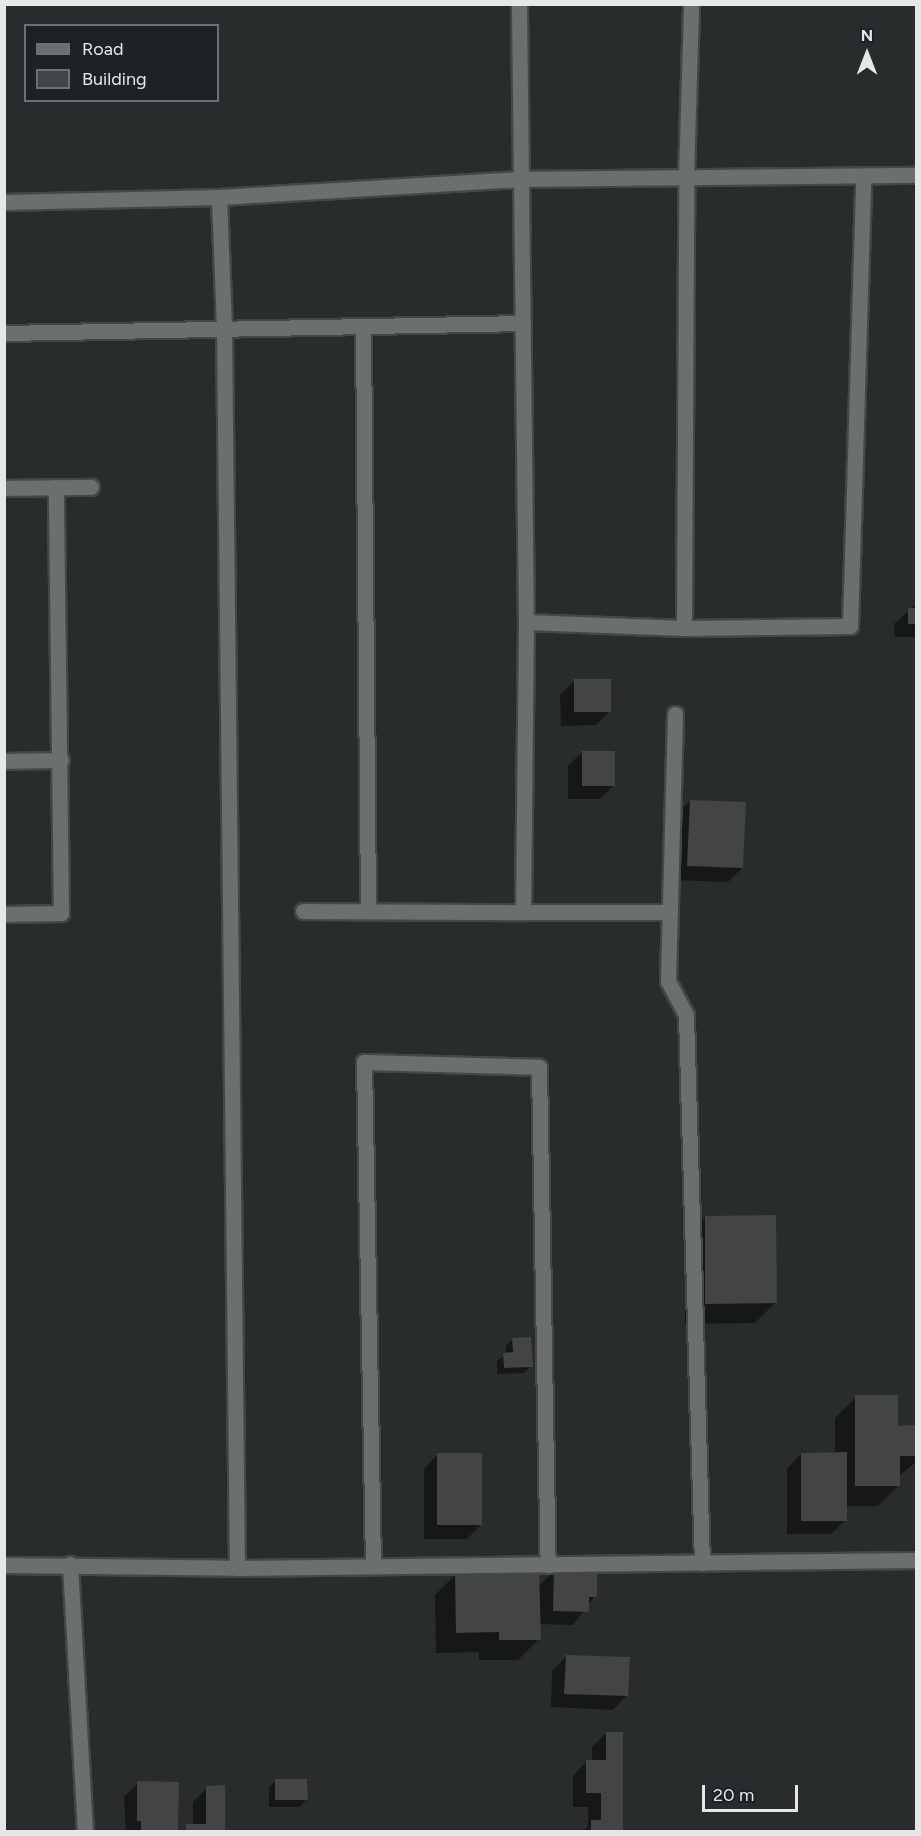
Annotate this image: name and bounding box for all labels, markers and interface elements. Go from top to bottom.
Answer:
legend [24,24,219,102]
north arrow [837,24,897,84]
text: N [861,26,873,45]
text: Road [82,38,123,60]
text: Building [82,68,147,90]
scale bar [705,1773,801,1811]
text: 20 m [713,1784,754,1806]

